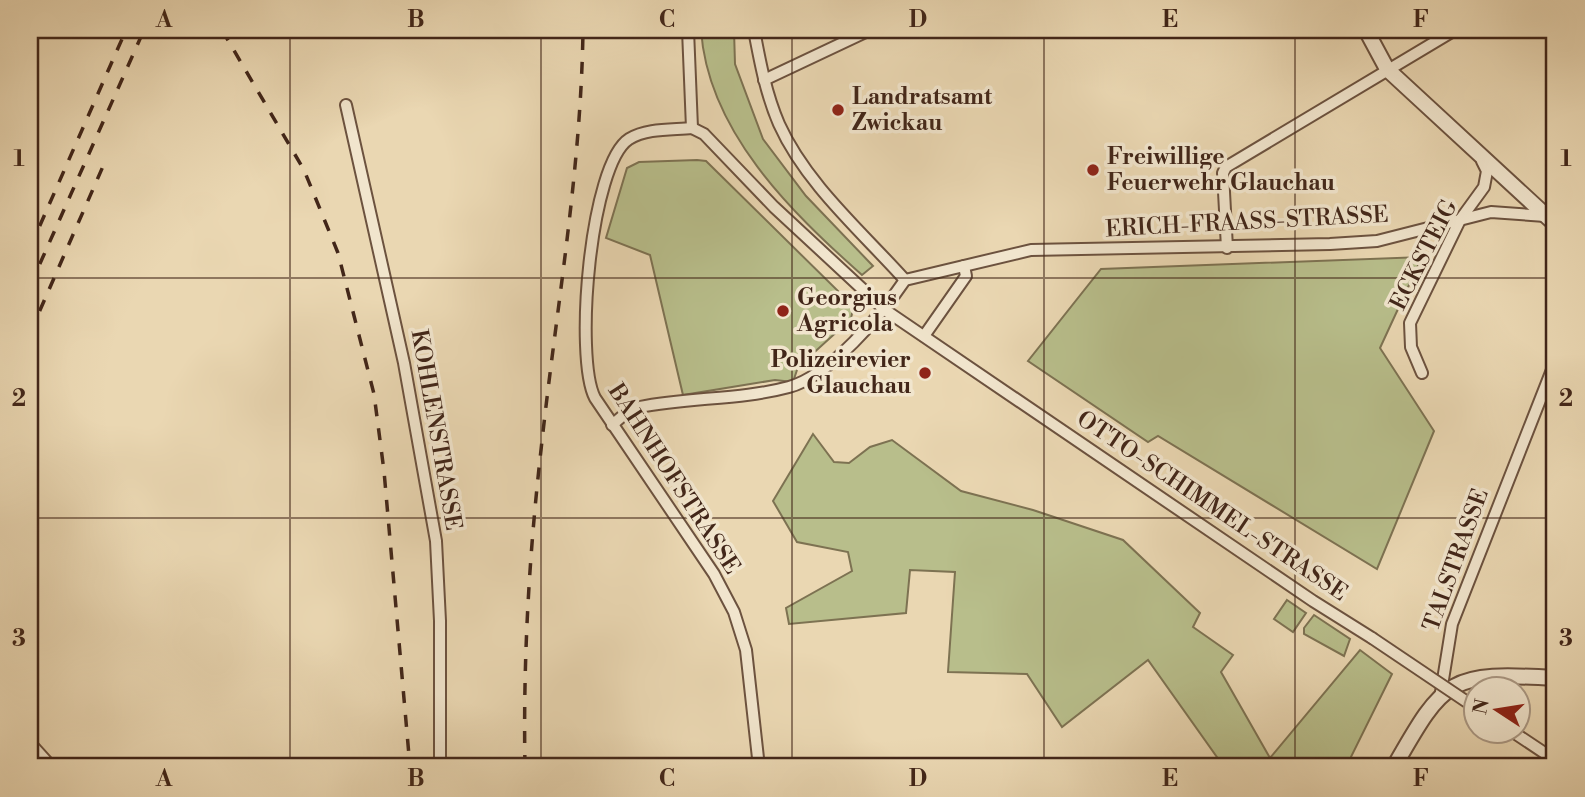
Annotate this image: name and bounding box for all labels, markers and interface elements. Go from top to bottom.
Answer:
text: A [155,6,173,34]
text: B [407,6,425,34]
text: C [659,6,675,34]
text: D [909,6,927,34]
text: E [1162,6,1178,34]
text: F [1413,6,1429,34]
place label: Landratsamt Zwickau [852,83,993,137]
marker: Landratsamt Zwickau [830,102,846,118]
place label: Freiwillige Feuerwehr Glauchau [1107,143,1335,197]
text: 1 [13,145,25,173]
text: 1 [1560,145,1572,173]
marker: Freiwillige Feuerwehr Glauchau [1085,162,1101,178]
street label: ECKSTEIG [1384,195,1464,315]
street label: ERICH-FRAASS-STRASSE [1105,201,1389,243]
place label: Georgius Agricola [796,284,897,338]
marker: Georgius Agricola [775,303,791,319]
street label: KOHLENSTRASSE [405,327,467,533]
place label: Polizeirevier Glauchau [771,346,911,400]
marker: Polizeirevier Glauchau [917,365,933,381]
street label: BAHNHOFSTRASSE [601,378,746,579]
text: 2 [12,385,26,413]
text: 2 [1559,385,1573,413]
street label: OTTO-SCHIMMEL-STRASSE [1071,405,1353,607]
street label: TALSTRASSE [1417,485,1495,635]
text: 3 [12,625,26,653]
text: 3 [1559,625,1573,653]
north arrow [1462,674,1532,744]
text: N [1468,697,1495,717]
text: A [155,765,173,793]
text: B [407,765,425,793]
text: C [659,765,675,793]
text: D [909,765,927,793]
text: E [1162,765,1178,793]
text: F [1413,765,1429,793]

